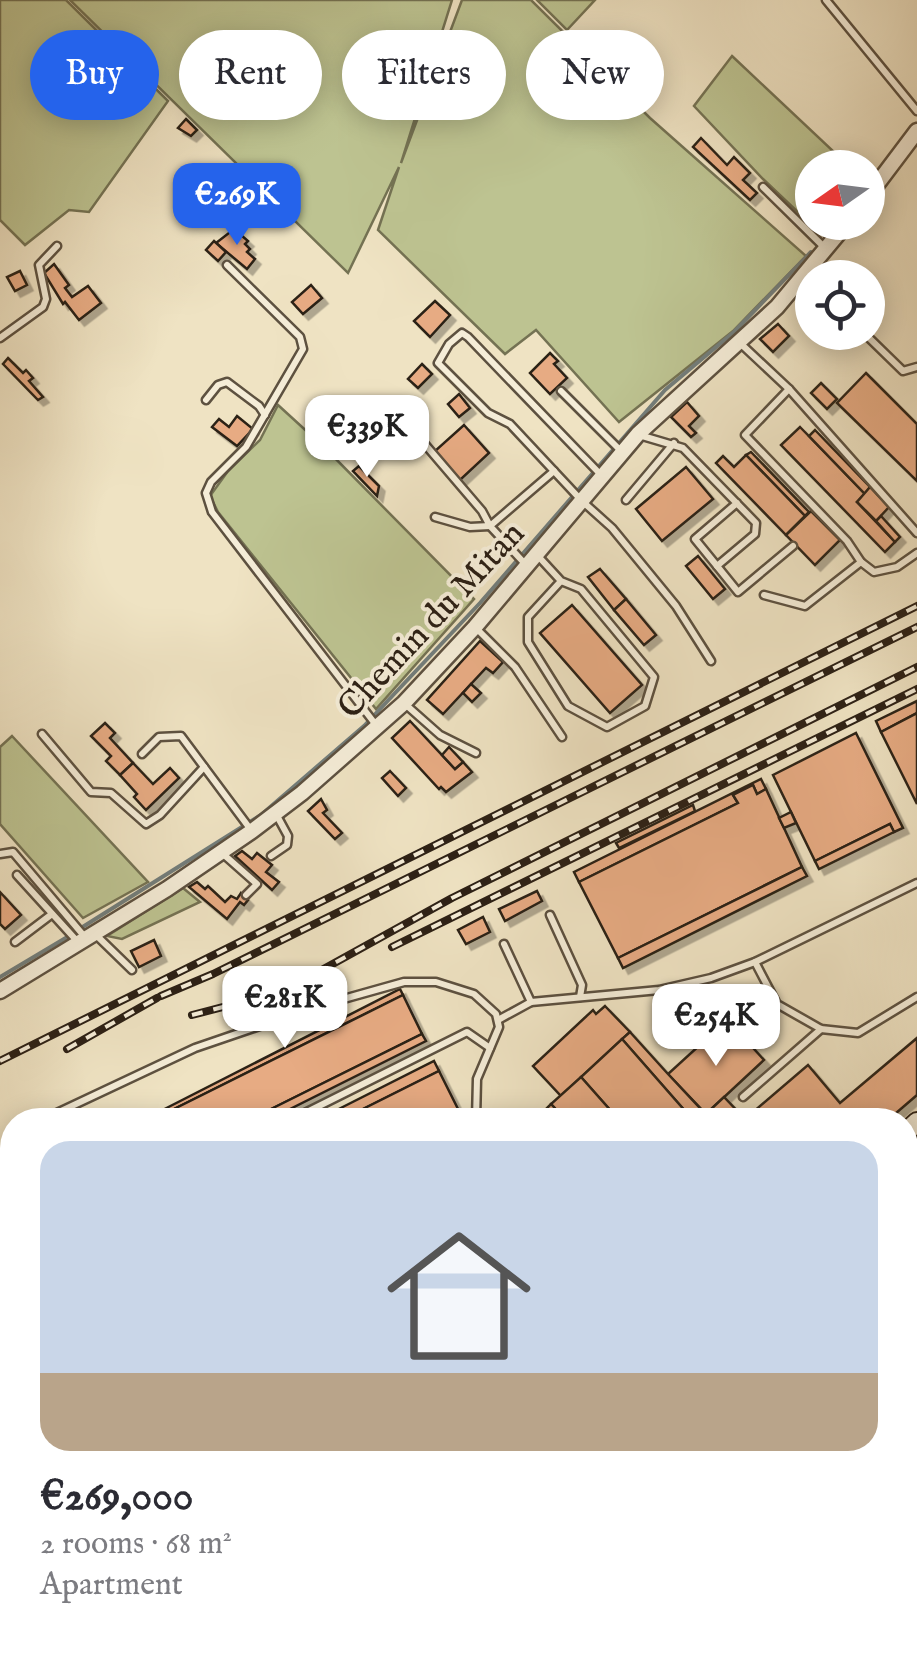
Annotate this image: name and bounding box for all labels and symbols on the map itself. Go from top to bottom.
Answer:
north arrow [795,150,885,240]
pin: €269K [167,163,307,248]
pin: €339K [297,395,437,480]
street label: Chemin du Mitan [329,513,535,729]
pin: €281K [215,966,355,1051]
pin: €254K [646,984,786,1069]

